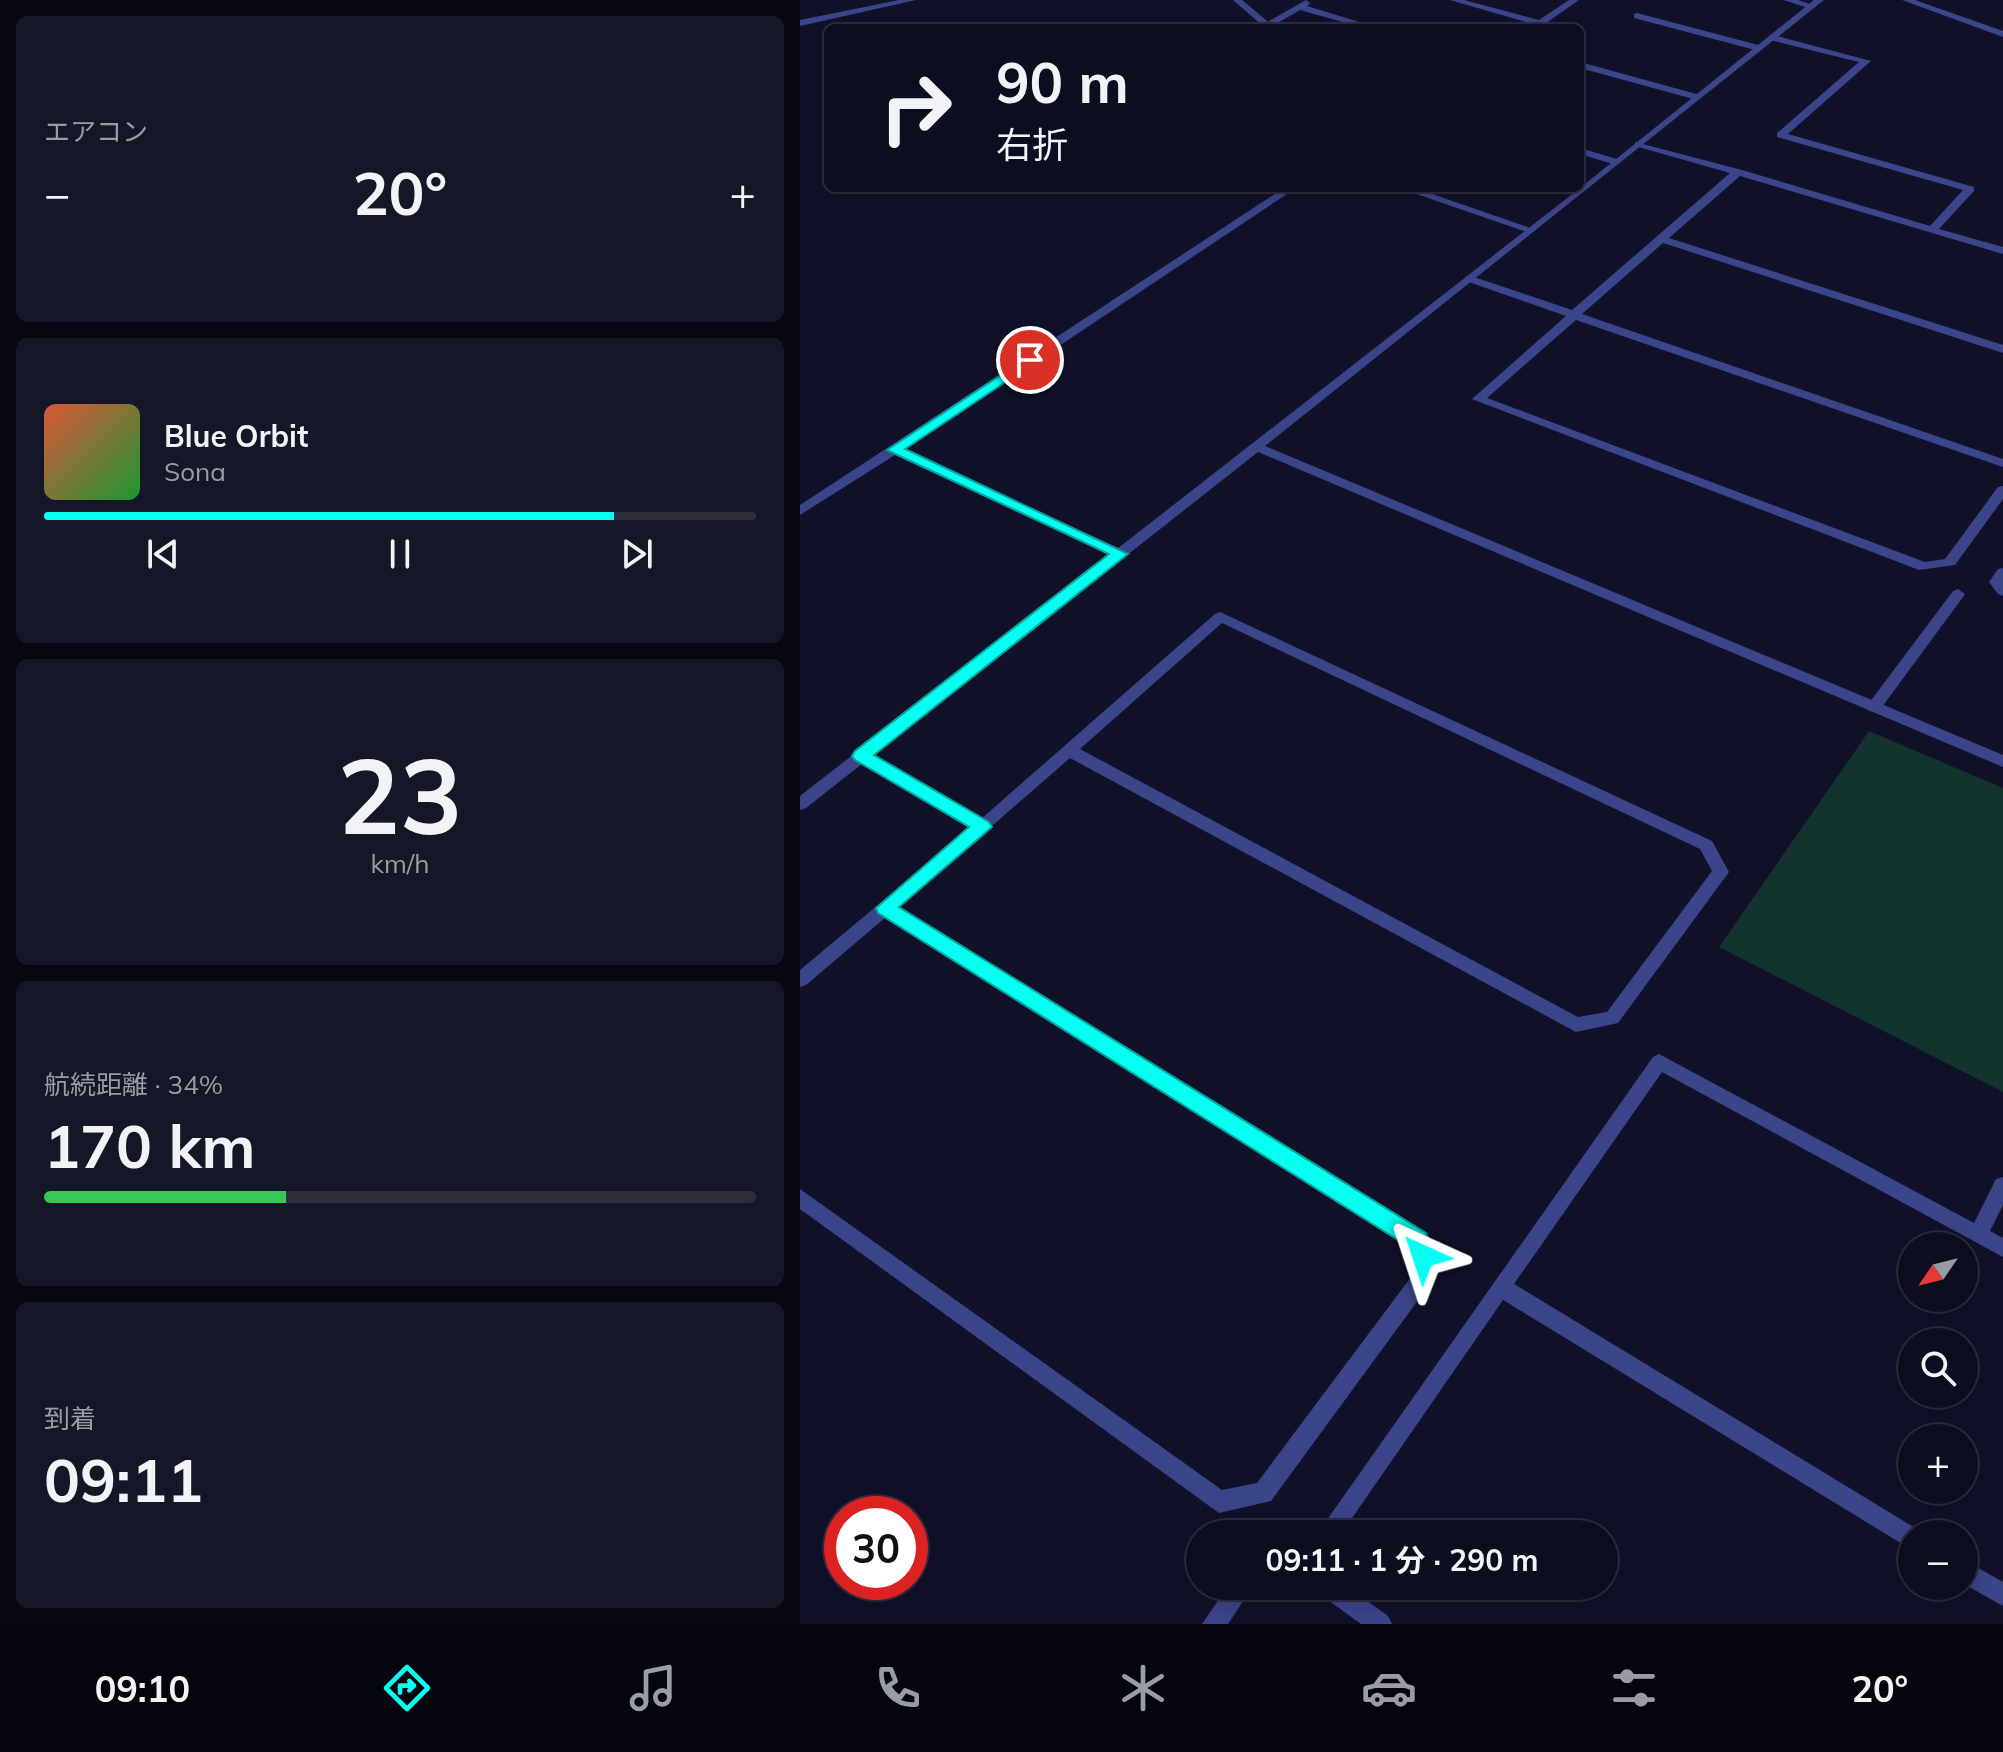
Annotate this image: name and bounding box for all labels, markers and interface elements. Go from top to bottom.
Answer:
text: 90 m [996,47,1129,117]
icon: right [864,56,968,160]
text: エアコン [44,115,148,148]
text: 右折 [996,122,1068,167]
text: 20° [353,155,447,230]
text: − [44,166,70,221]
text: + [730,166,756,221]
pin [996,326,1064,394]
icon: arrive [1008,338,1052,382]
text: Blue Orbit [164,417,308,455]
text: Sona [164,455,226,488]
icon: previous [141,532,185,576]
icon: pause [378,532,422,576]
icon: next [615,532,659,576]
text: 23 [338,729,462,860]
text: km/h [371,847,429,880]
text: 航続距離 · 34% [44,1068,223,1101]
text: 170 km [44,1108,256,1183]
position arrow [1381,1214,1465,1298]
north arrow [1898,1232,1978,1312]
map controls [1898,1232,1978,1600]
button: search [1898,1328,1978,1408]
text: 到着 [44,1402,96,1435]
button: + [1898,1424,1978,1504]
text: 09:11 [44,1442,203,1517]
speed limit sign: 30 [824,1496,928,1600]
button: − [1898,1520,1978,1600]
text: 09:11 · 1 分 · 290 m [1266,1541,1538,1579]
icon: directions [379,1660,435,1716]
icon: music [625,1660,681,1716]
icon: phone [870,1660,926,1716]
icon: climate [1115,1660,1171,1716]
icon: car [1361,1660,1417,1716]
icon: filters [1606,1660,1662,1716]
text: 09:10 [95,1666,190,1711]
text: 20° [1851,1666,1908,1711]

